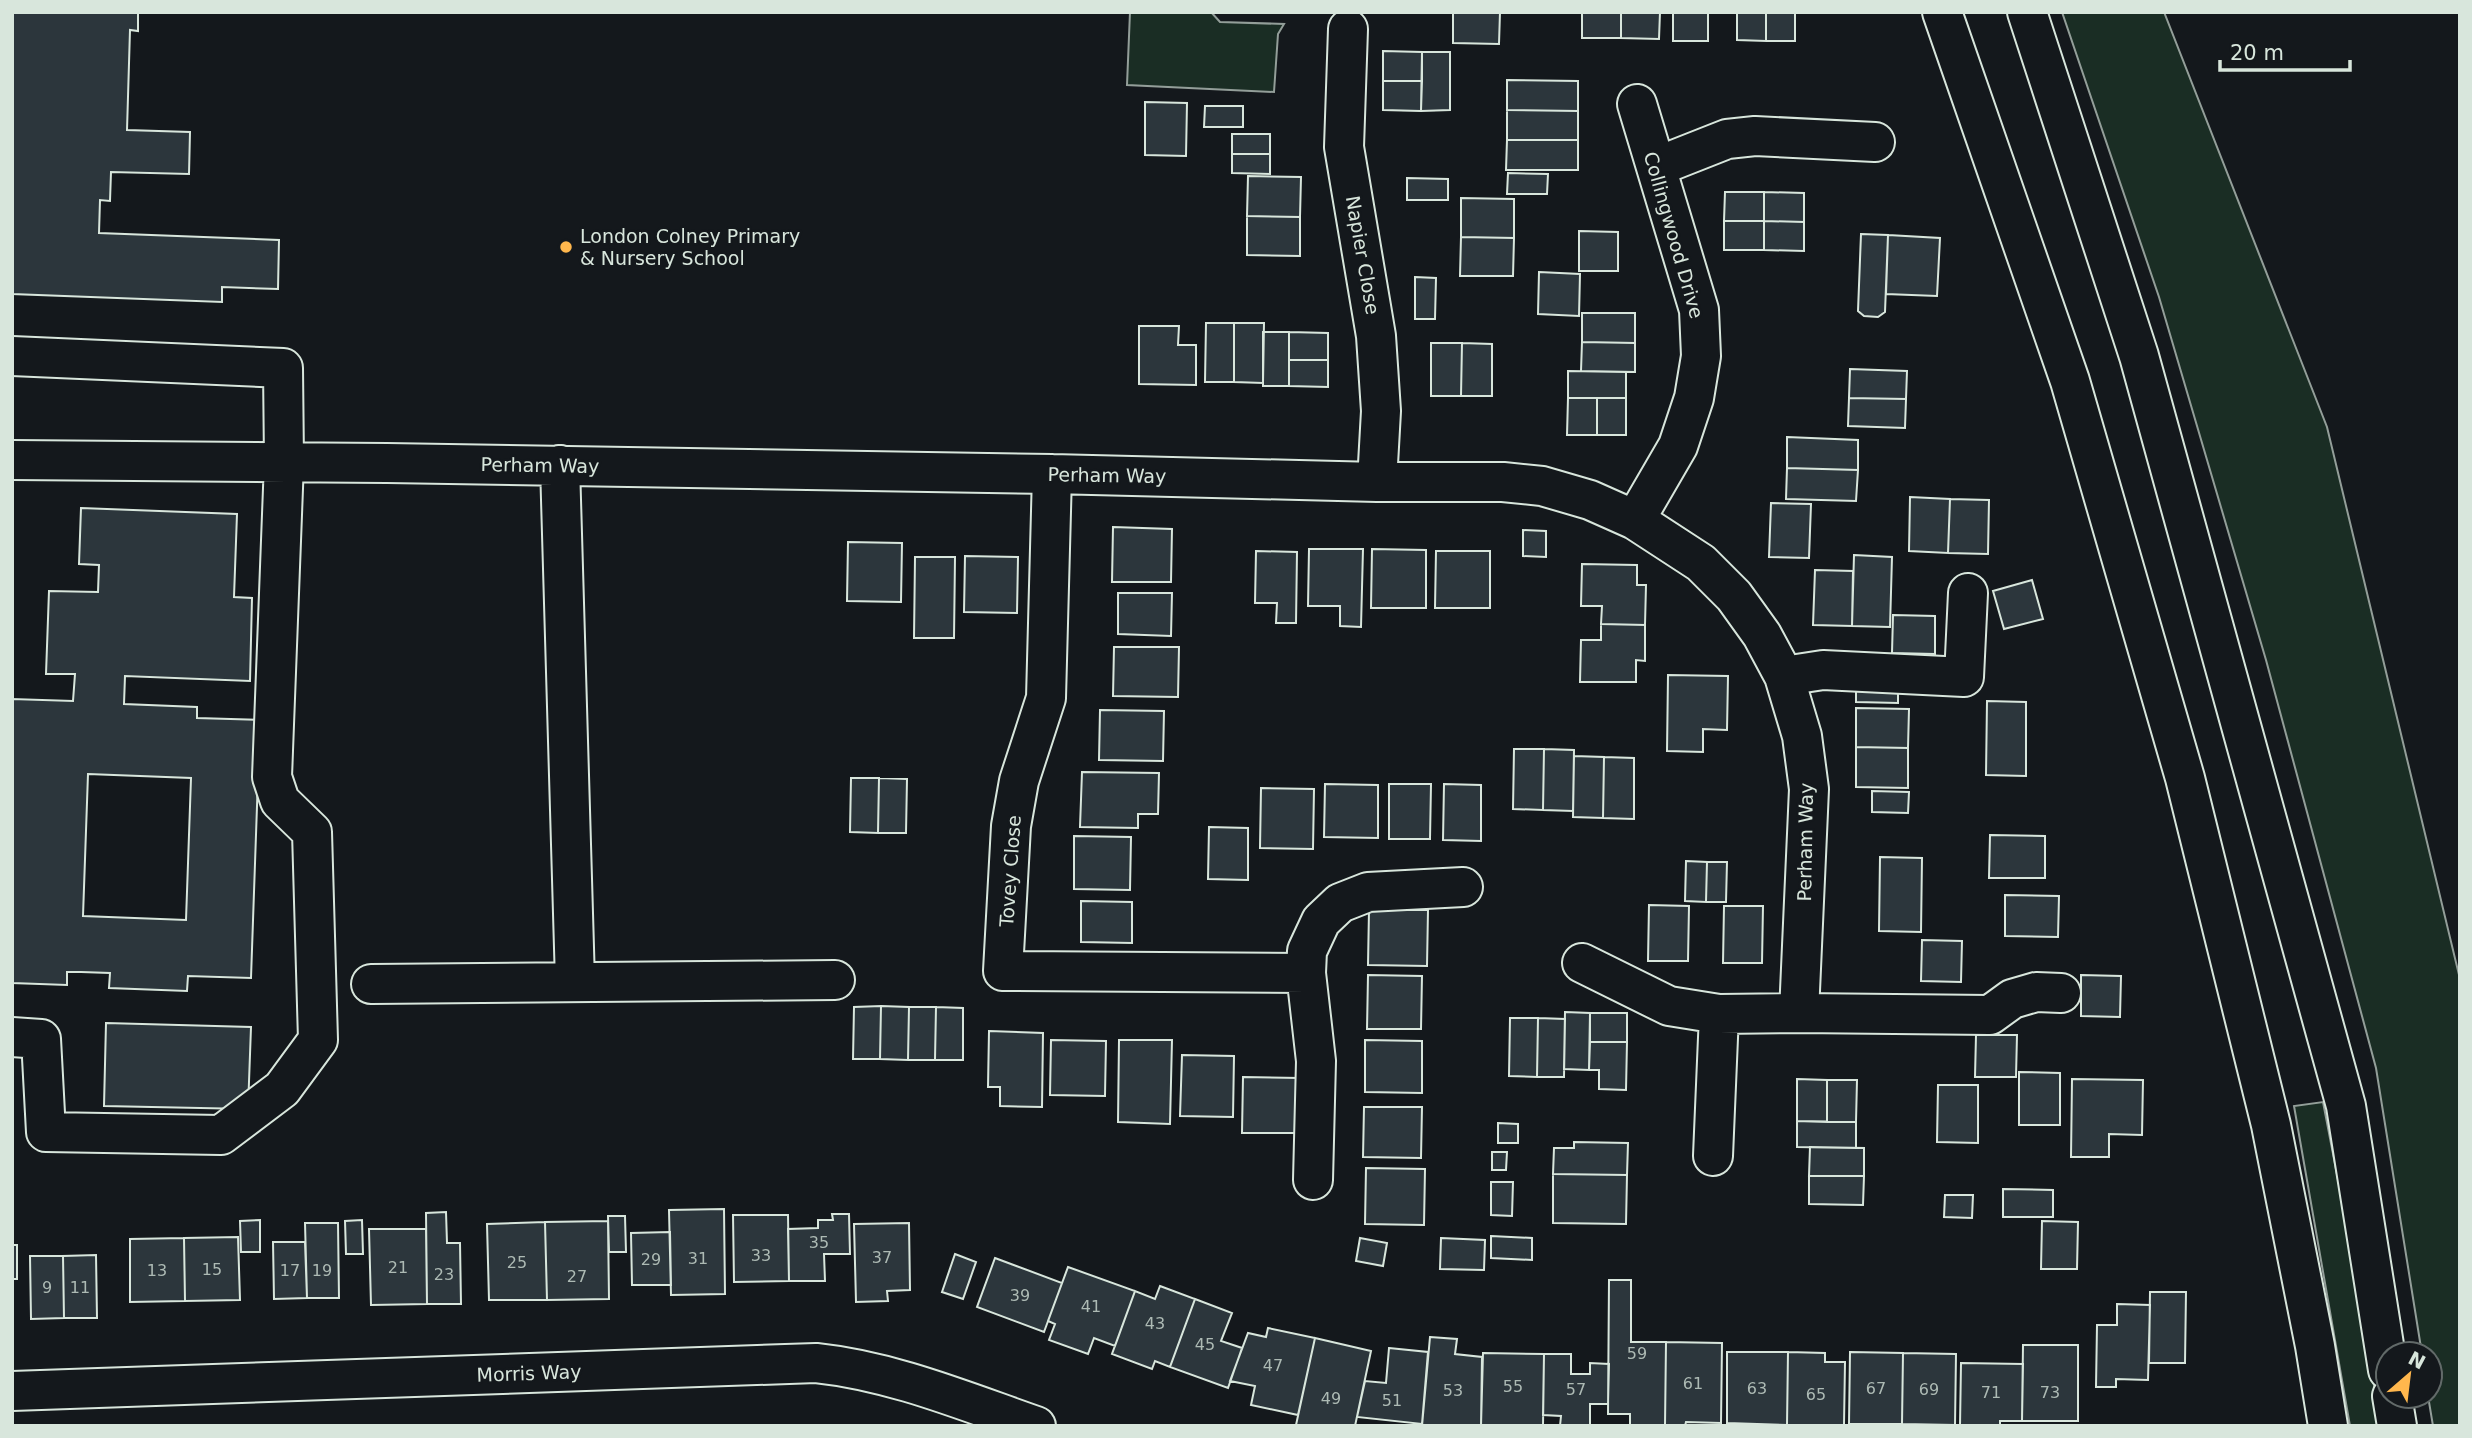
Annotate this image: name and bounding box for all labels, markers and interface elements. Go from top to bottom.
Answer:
scale bar [2220,28,2350,72]
text: 20 m [2230,41,2284,65]
street label: Collingwood Drive [1640,149,1708,321]
street label: Napier Close [1342,194,1384,316]
place label: London Colney Primary & Nursery School [580,225,800,269]
marker: London Colney Primary & Nursery School [558,239,574,255]
street label: Perham Way [480,453,600,477]
street label: Perham Way [1047,463,1167,487]
street label: Perham Way [1793,782,1817,902]
street label: Tovey Close [995,814,1025,929]
house number: 35 [809,1233,829,1252]
house number: 33 [751,1246,771,1265]
house number: 37 [872,1248,892,1267]
house number: 31 [688,1249,708,1268]
house number: 29 [641,1250,661,1269]
house number: 25 [507,1253,527,1272]
house number: 21 [388,1258,408,1277]
house number: 15 [202,1260,222,1279]
house number: 13 [147,1261,167,1280]
house number: 17 [280,1261,300,1280]
house number: 19 [312,1261,332,1280]
house number: 23 [434,1265,454,1284]
house number: 27 [567,1267,587,1286]
house number: 9 [42,1278,52,1297]
house number: 11 [70,1278,90,1297]
house number: 39 [1010,1286,1030,1305]
house number: 41 [1081,1297,1101,1316]
house number: 43 [1145,1314,1165,1333]
house number: 45 [1195,1335,1215,1354]
north arrow [2374,1340,2444,1410]
house number: 59 [1627,1344,1647,1363]
text: N [2405,1347,2429,1373]
house number: 47 [1263,1356,1283,1375]
street label: Morris Way [476,1360,582,1386]
house number: 61 [1683,1374,1703,1393]
house number: 55 [1503,1377,1523,1396]
house number: 63 [1747,1379,1767,1398]
house number: 67 [1866,1379,1886,1398]
house number: 57 [1566,1380,1586,1399]
house number: 69 [1919,1380,1939,1399]
house number: 53 [1443,1381,1463,1400]
house number: 71 [1981,1383,2001,1402]
house number: 73 [2040,1383,2060,1402]
house number: 65 [1806,1385,1826,1404]
house number: 49 [1321,1389,1341,1408]
house number: 51 [1382,1391,1402,1410]

